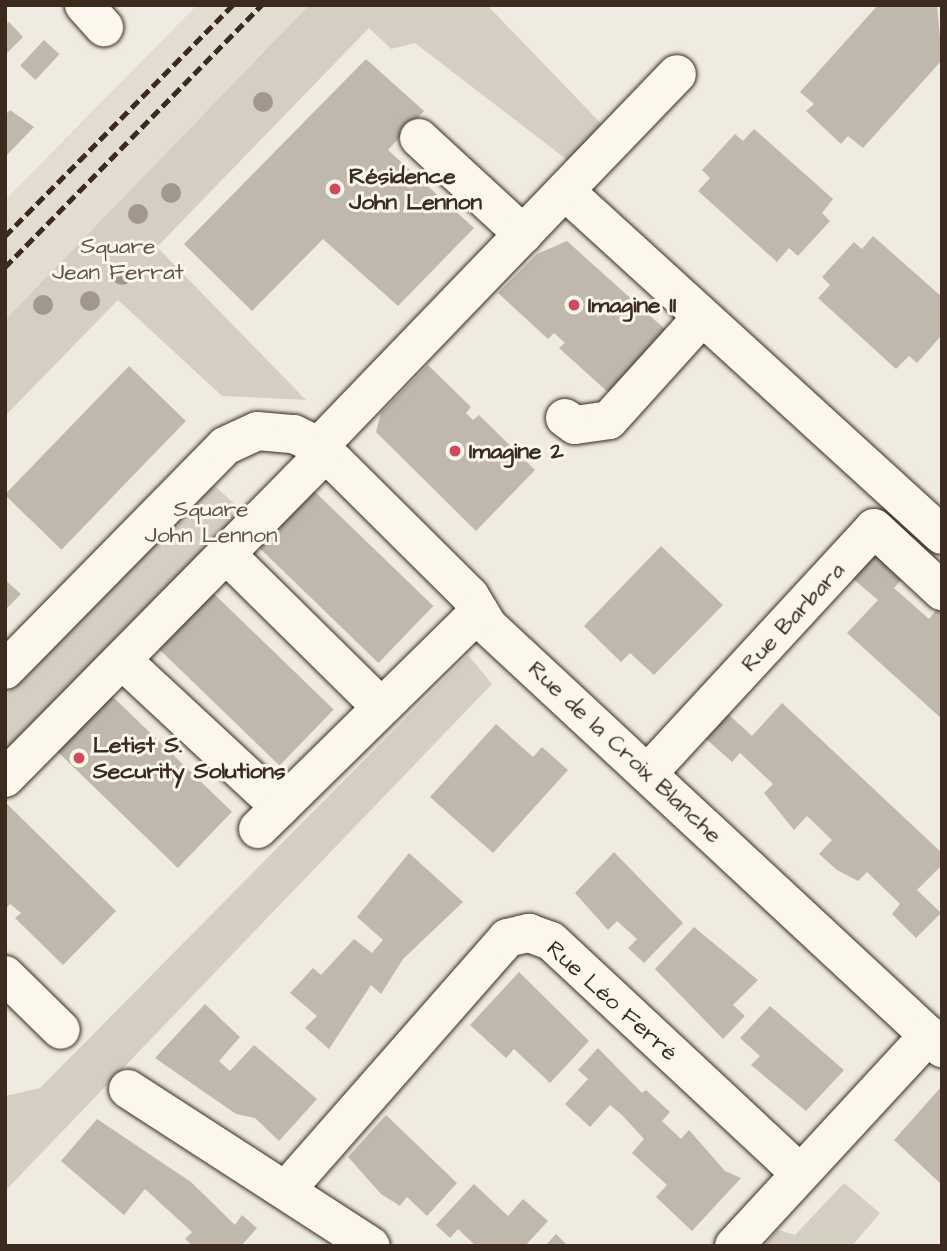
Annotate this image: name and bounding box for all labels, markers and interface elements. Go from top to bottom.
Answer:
place label: Résidence John Lennon [349,162,482,216]
marker: Résidence John Lennon [327,181,343,197]
park label: Square Jean Ferrat [52,232,184,286]
place label: Imagine II [588,291,677,319]
marker: Imagine II [566,297,582,313]
place label: Imagine 2 [469,437,564,465]
marker: Imagine 2 [447,443,463,459]
park label: Square John Lennon [144,495,278,549]
street label: Rue Barbara [735,557,851,677]
street label: Rue de la Croix Blanche [522,655,728,849]
place label: Letist S. Security Solutions [93,731,286,785]
marker: Letist S. Security Solutions [71,750,87,766]
street label: Rue Léo Ferré [541,935,683,1067]

